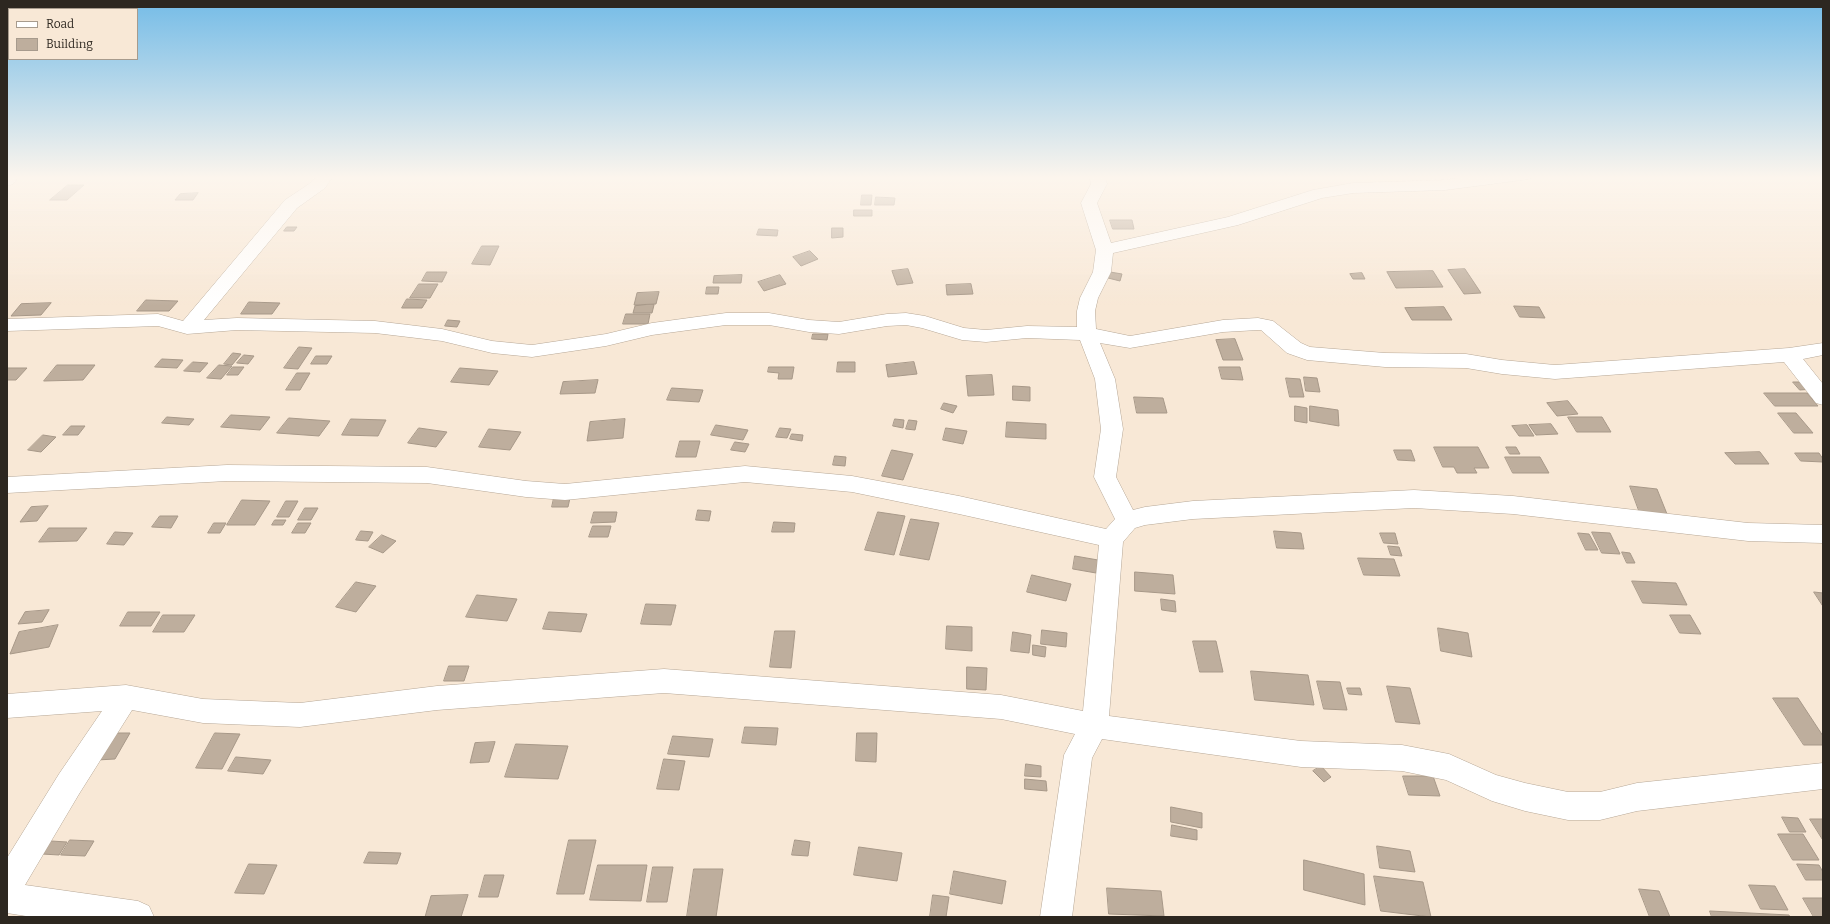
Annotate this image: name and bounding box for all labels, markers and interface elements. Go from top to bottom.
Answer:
legend [8,8,138,60]
text: Road [46,17,74,31]
text: Building [46,37,93,51]

